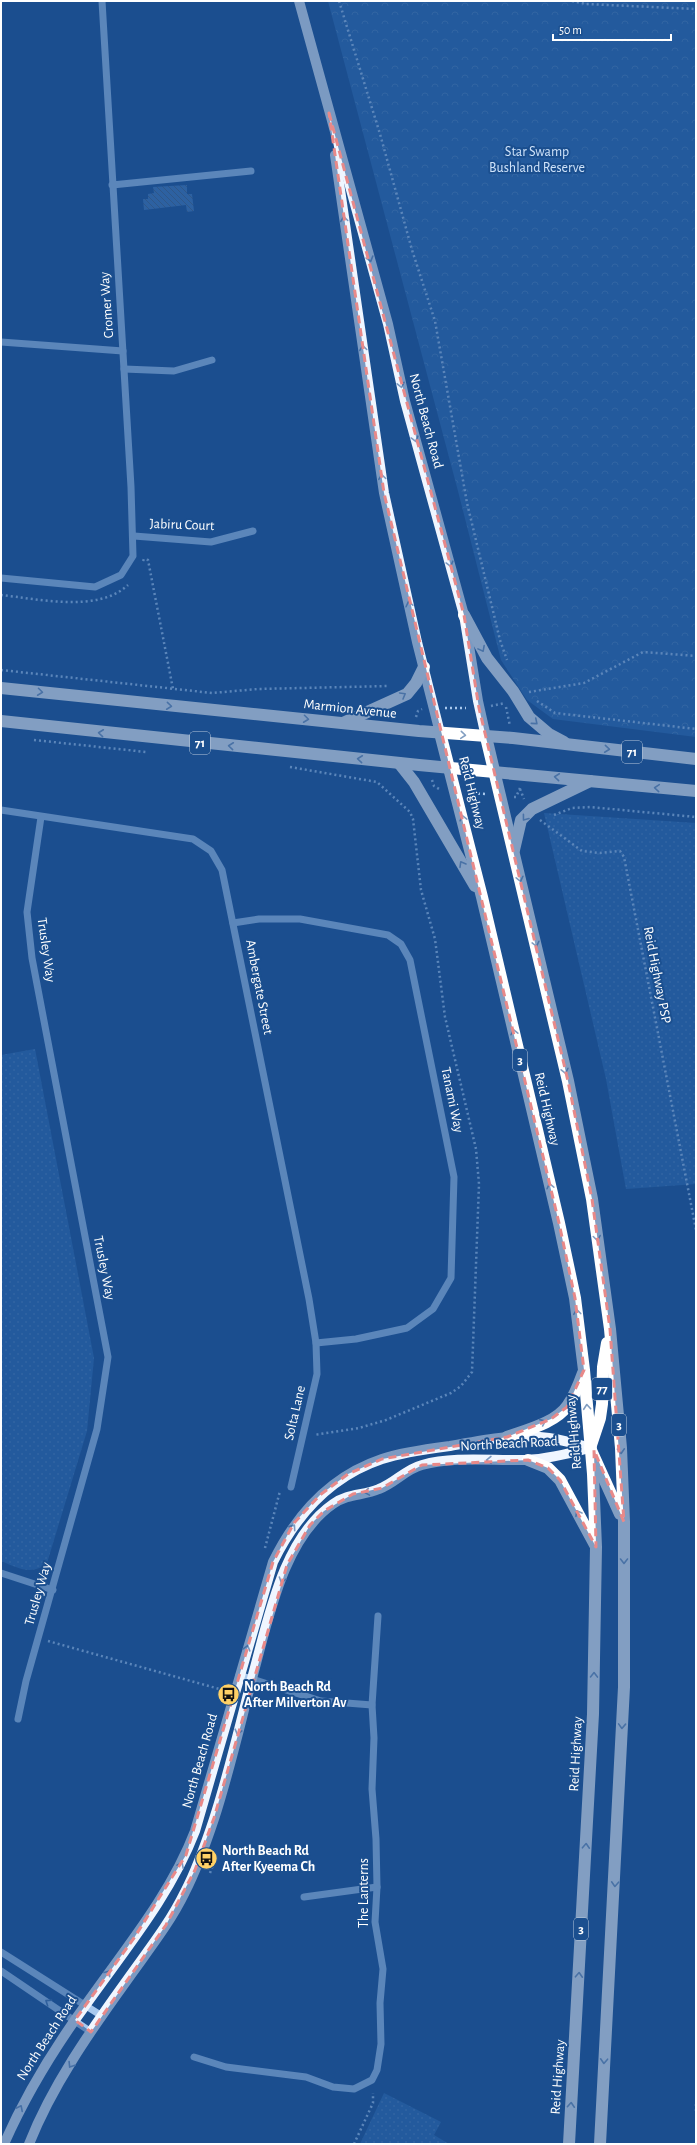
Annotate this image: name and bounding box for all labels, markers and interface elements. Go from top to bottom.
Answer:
scale bar [553,16,671,42]
text: 50 m [559,24,582,36]
park label: Star Swamp Bushland Reserve [489,145,585,175]
one-way arrow [340,216,349,222]
one-way arrow [365,255,373,262]
street label: Cromer Way [98,271,116,339]
one-way arrow [359,345,368,351]
street label: North Beach Road [407,372,445,470]
one-way arrow [397,381,405,388]
one-way arrow [411,436,419,442]
one-way arrow [378,474,387,480]
street label: Jabiru Court [149,517,215,533]
one-way arrow [445,560,454,567]
one-way arrow [405,601,413,607]
one-way arrow [478,645,485,652]
one-way arrow [37,688,43,697]
one-way arrow [399,692,406,699]
street label: Marmion Avenue [303,697,397,721]
one-way arrow [166,701,172,710]
one-way arrow [303,714,309,723]
one-way arrow [530,718,538,725]
one-way arrow [98,728,105,737]
one-way arrow [460,730,466,739]
road number: 71 [190,732,210,754]
road number: 71 [622,741,642,763]
one-way arrow [228,742,234,751]
one-way arrow [604,744,610,753]
one-way arrow [357,755,363,764]
street label: Reid Highway [456,755,488,831]
one-way arrow [554,773,560,782]
one-way arrow [654,783,660,792]
one-way arrow [522,813,529,820]
one-way arrow [459,815,467,822]
one-way arrow [460,860,467,868]
one-way arrow [516,876,524,882]
street label: Trusley Way [35,917,57,983]
street label: Reid Highway PSP [641,925,673,1025]
street label: Ambergate Street [243,938,275,1036]
one-way arrow [532,941,540,948]
one-way arrow [510,1029,518,1035]
road number: 3 [513,1049,527,1071]
street label: Tanami Way [438,1066,466,1134]
one-way arrow [561,1068,569,1074]
street label: Reid Highway [532,1071,562,1147]
one-way arrow [546,1182,554,1189]
street label: Trusley Way [91,1235,117,1301]
one-way arrow [592,1235,601,1241]
one-way arrow [573,1309,582,1315]
road number: 77 [592,1378,612,1400]
street label: Solta Lane [282,1384,308,1442]
street label: Reid Highway [564,1394,584,1470]
one-way arrow [583,1404,592,1410]
road number: 3 [612,1414,626,1436]
one-way arrow [540,1419,547,1427]
street label: North Beach Road [460,1434,558,1454]
one-way arrow [616,1448,625,1454]
one-way arrow [486,1456,492,1464]
one-way arrow [364,1487,370,1496]
one-way arrow [575,1510,582,1517]
one-way arrow [288,1524,295,1531]
one-way arrow [620,1558,628,1564]
street label: Trusley Way [22,1561,54,1627]
one-way arrow [278,1576,286,1583]
one-way arrow [242,1644,251,1651]
one-way arrow [590,1672,598,1678]
place label: North Beach Rd After Milverton Av [244,1680,347,1710]
bus stop icon: North Beach Rd After Milverton Av [216,1682,242,1708]
street label: North Beach Road [180,1712,220,1810]
street label: Reid Highway [567,1716,585,1792]
one-way arrow [618,1723,627,1729]
one-way arrow [234,1728,243,1735]
one-way arrow [582,1843,590,1849]
place label: North Beach Rd After Kyeema Ch [222,1844,315,1874]
bus stop icon: North Beach Rd After Kyeema Ch [194,1846,220,1872]
street label: The Lanterns [357,1858,371,1928]
one-way arrow [176,1862,183,1870]
one-way arrow [610,1881,619,1887]
road number: 3 [574,1918,588,1940]
one-way arrow [103,1971,110,1978]
one-way arrow [574,1972,583,1978]
street label: North Beach Road [15,1993,79,2083]
one-way arrow [45,1999,52,2007]
street label: Reid Highway [548,2039,568,2115]
one-way arrow [600,2058,609,2064]
one-way arrow [68,2061,75,2068]
one-way arrow [566,2102,575,2108]
one-way arrow [16,2105,23,2113]

